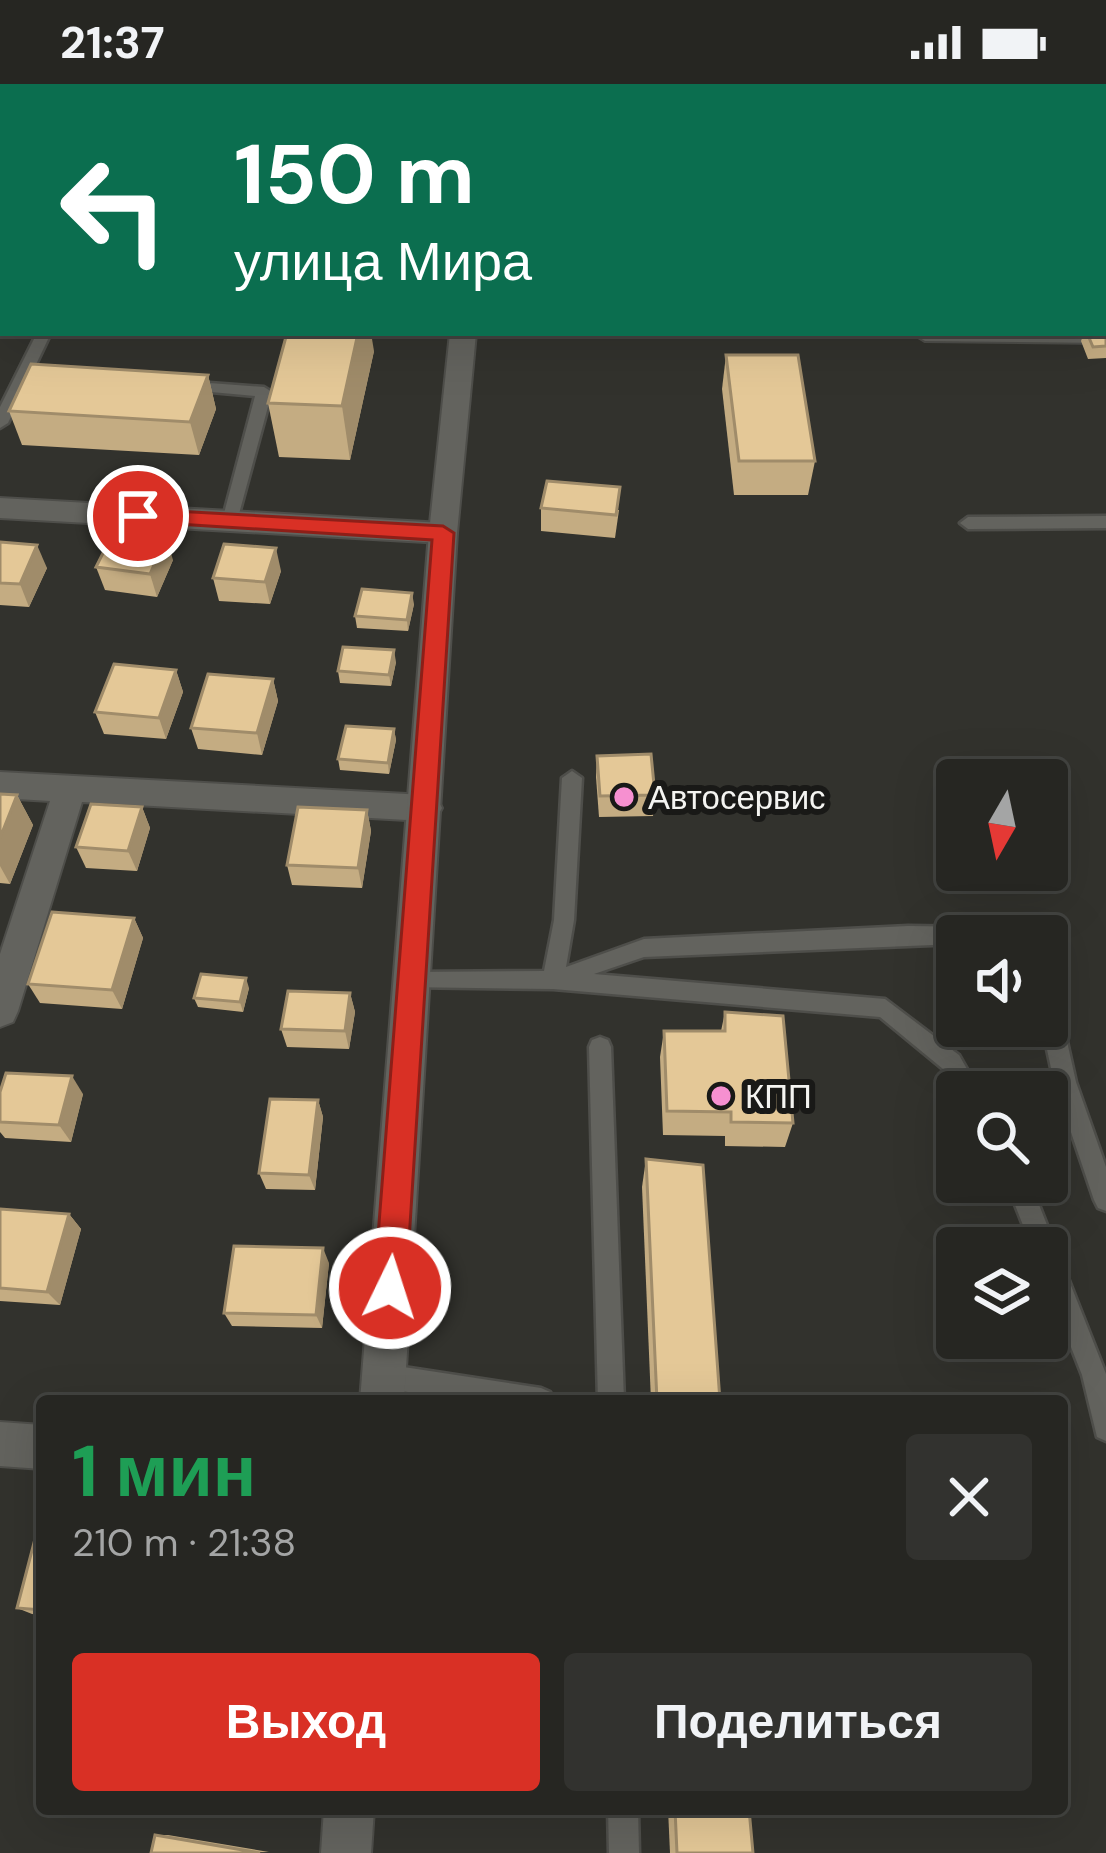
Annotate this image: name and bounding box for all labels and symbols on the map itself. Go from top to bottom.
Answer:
pin [87,465,189,567]
north arrow [936,759,1068,891]
place label: Автосервис [648,776,826,819]
marker: Автосервис [611,784,637,810]
place label: КПП [745,1075,812,1118]
marker: КПП [708,1083,734,1109]
position arrow [327,1225,453,1351]

